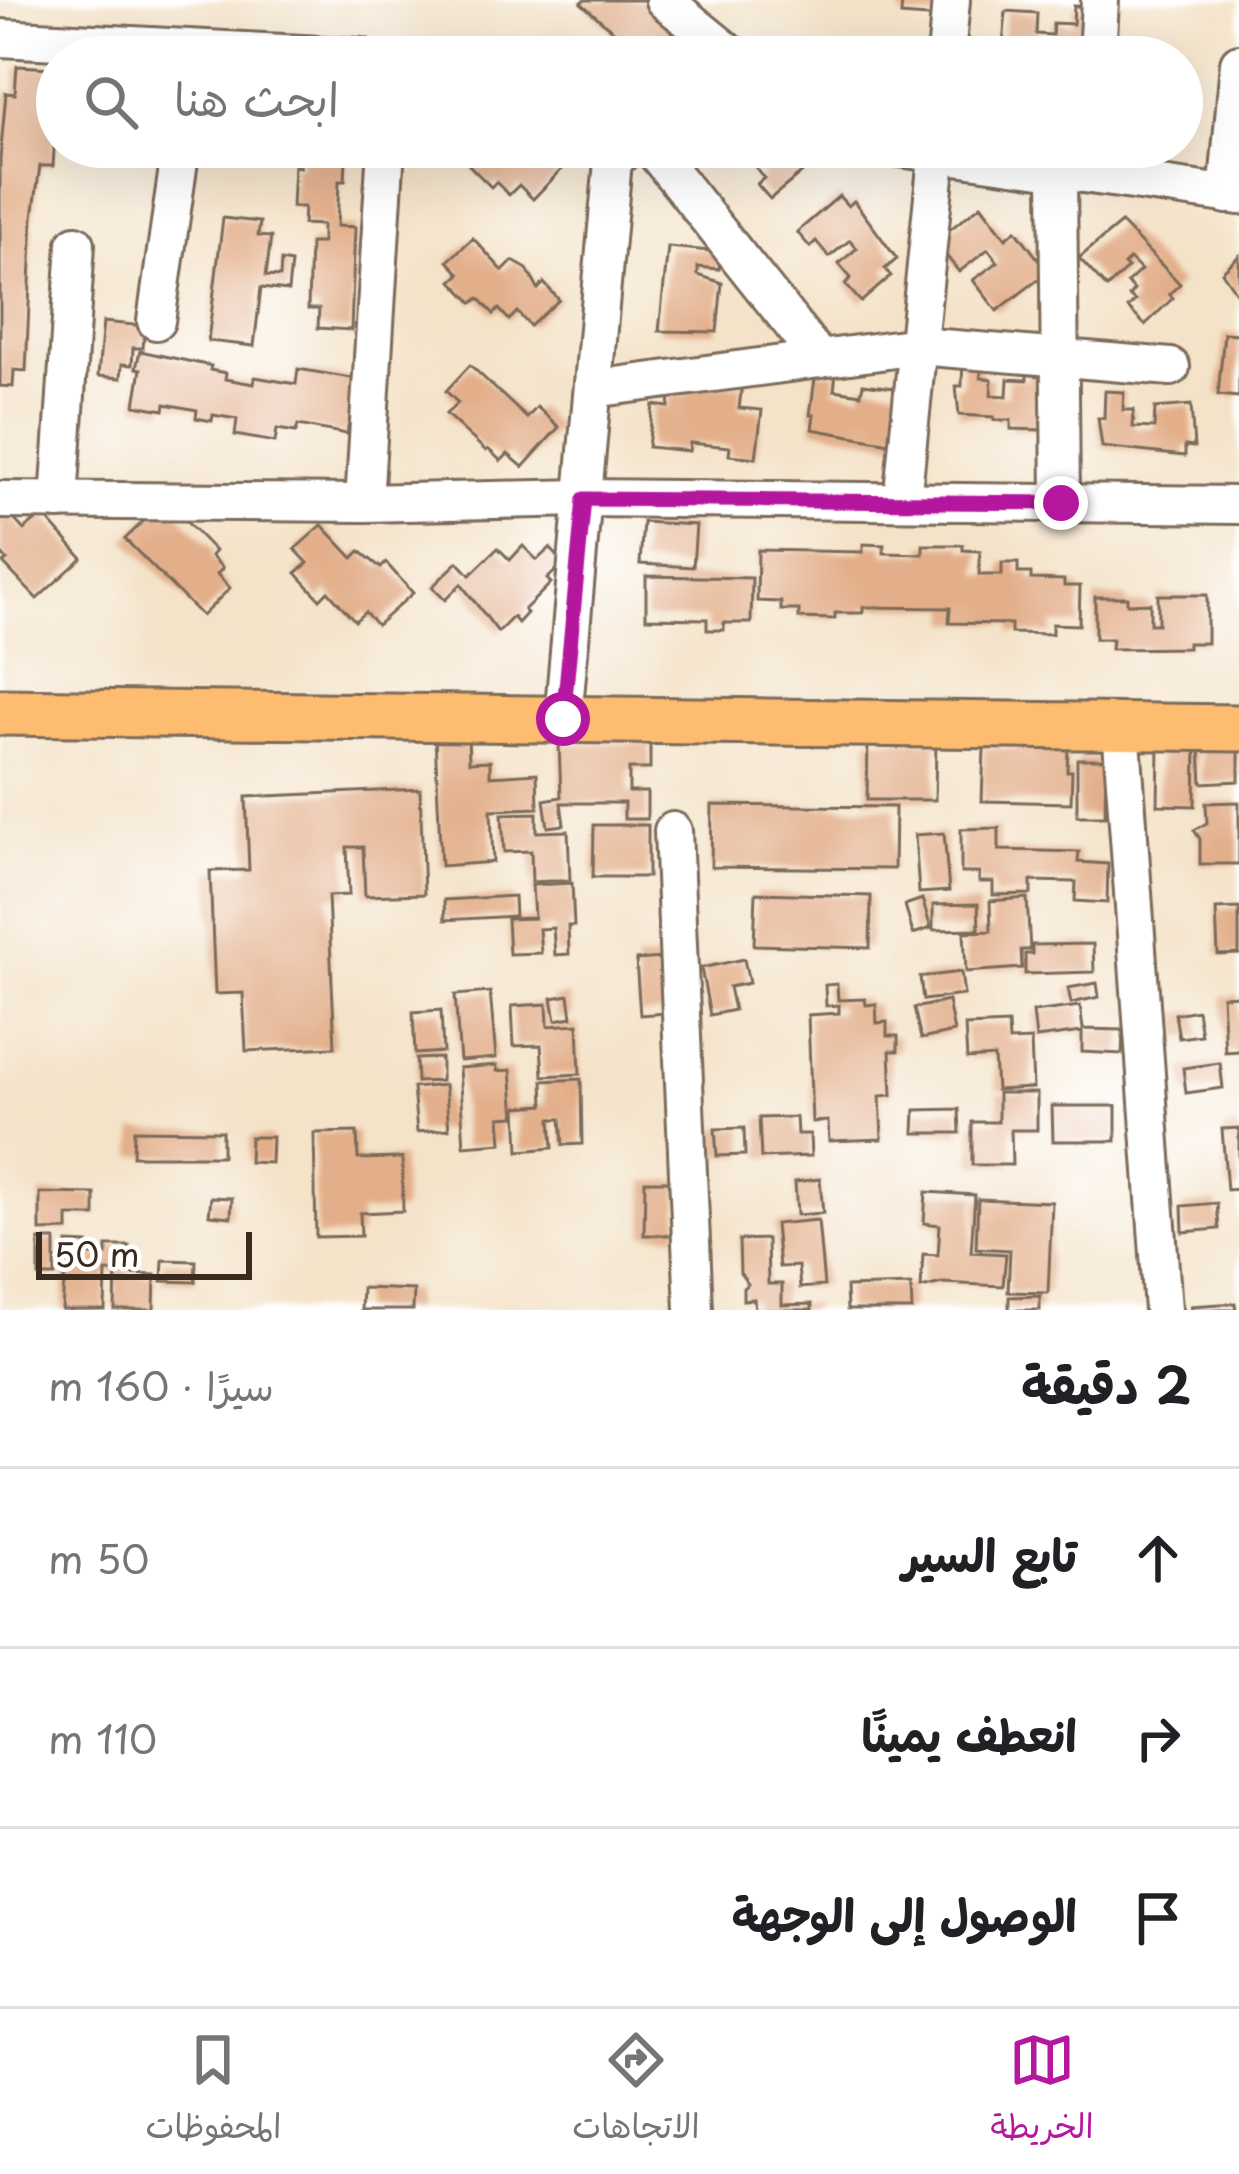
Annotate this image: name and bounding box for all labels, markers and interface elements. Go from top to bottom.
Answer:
search box [36,36,1203,168]
text: ابحث هنا [174,63,339,131]
icon: search [78,69,144,135]
route end [1034,476,1088,530]
route start [536,692,590,746]
scale bar [36,1226,252,1279]
text: 50 m [54,1228,140,1278]
text: 2 دقيقة [1021,1344,1191,1421]
text: سيرًا · 160 m [48,1355,274,1414]
text: تابع السير [902,1519,1077,1587]
icon: ahead [1125,1525,1191,1591]
text: 50 m [48,1528,150,1587]
text: انعطف يمينًا [862,1699,1077,1767]
icon: right [1125,1705,1191,1771]
text: 110 m [48,1708,157,1767]
text: الوصول إلى الوجهة [732,1879,1077,1947]
icon: arrive [1125,1885,1191,1951]
tab: المحفوظات [145,2027,281,2156]
tab: الاتجاهات [572,2027,700,2156]
tab: الخريطة [991,2027,1094,2156]

